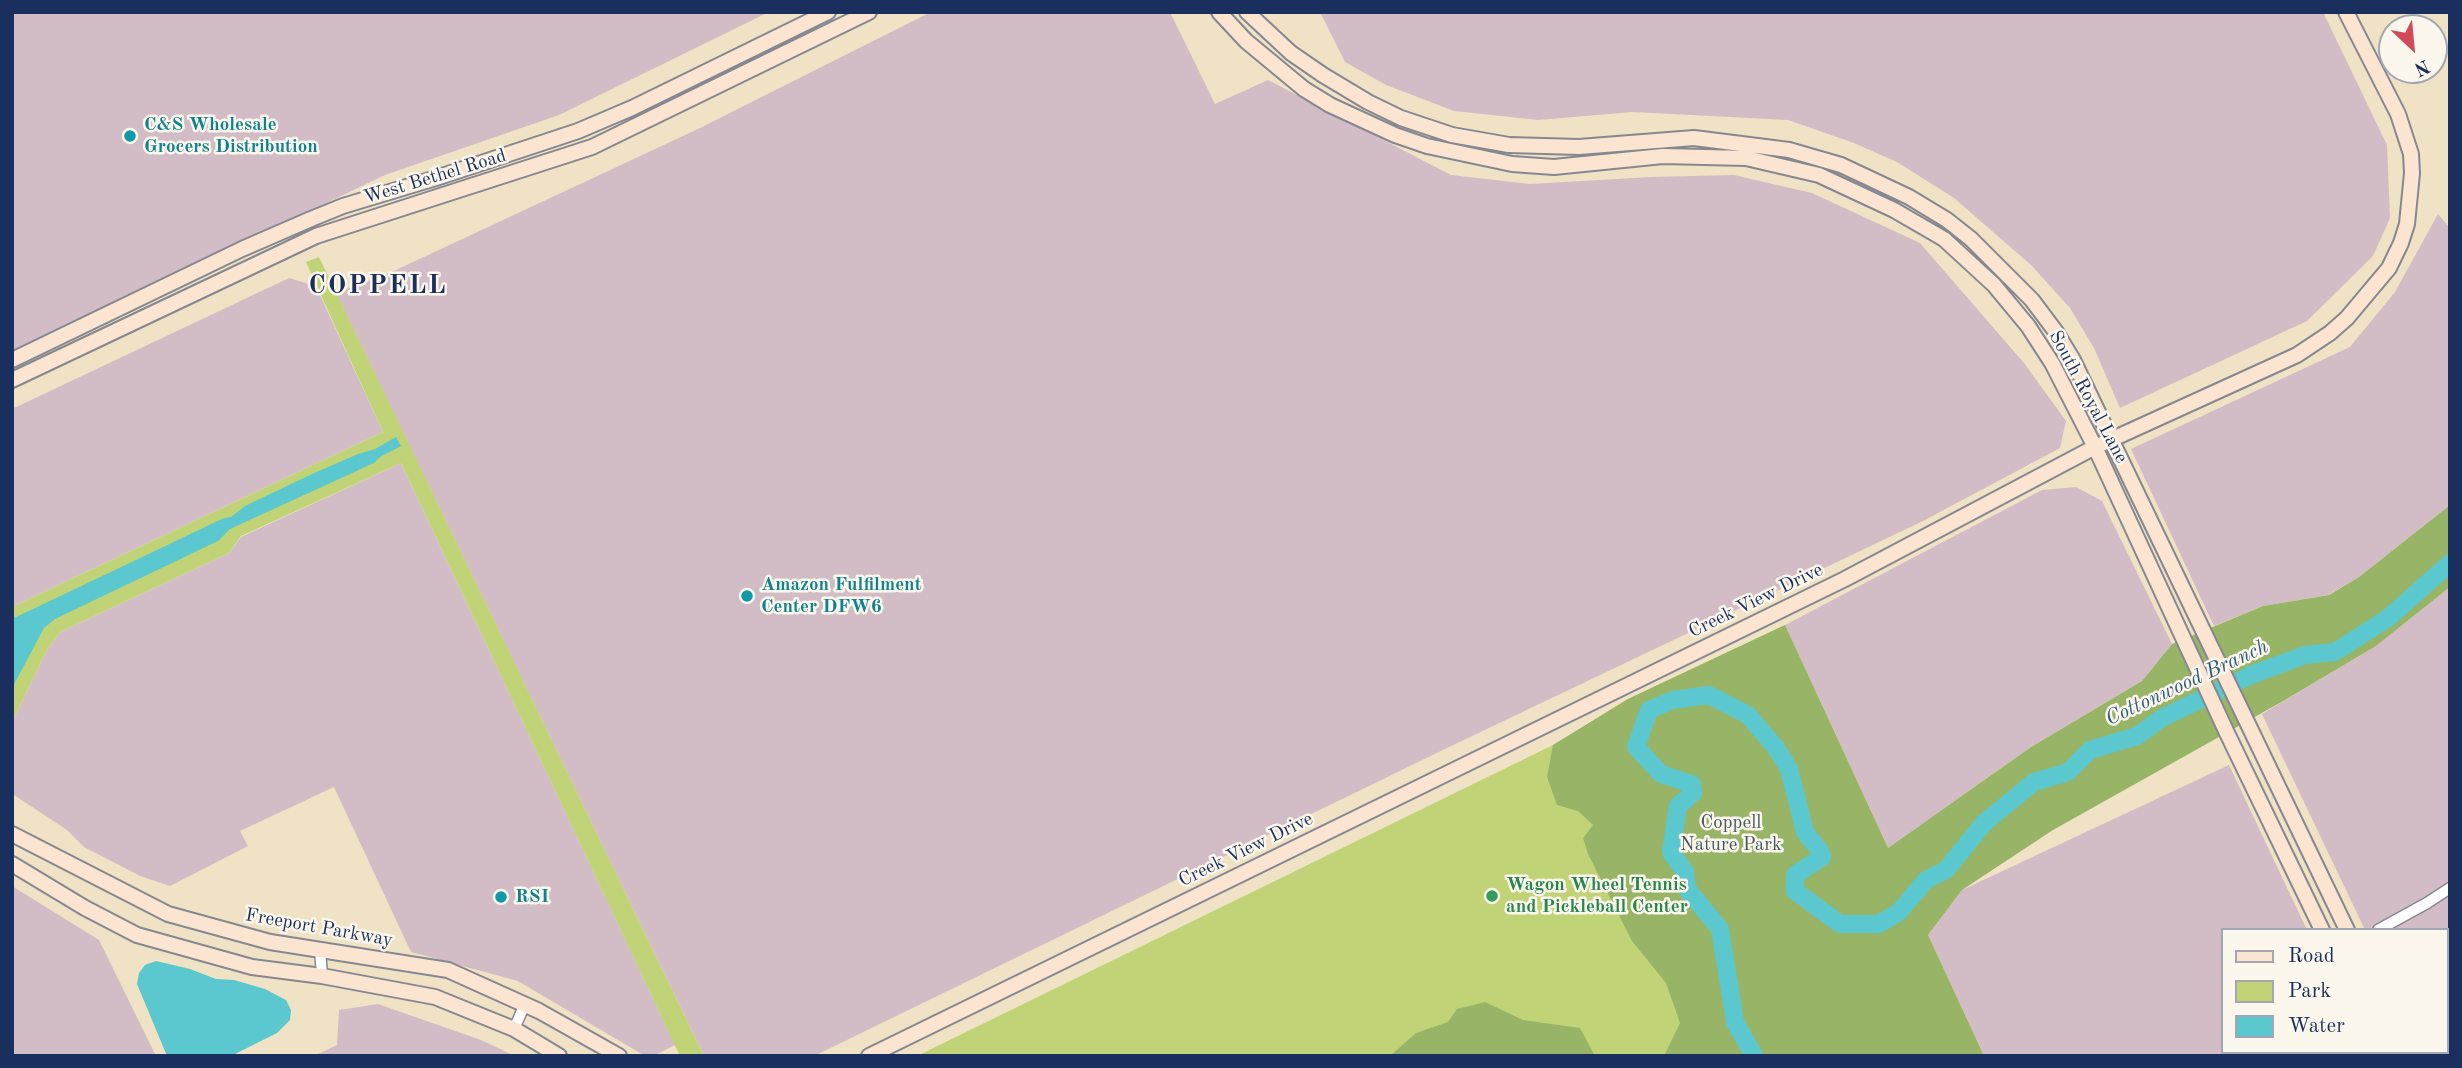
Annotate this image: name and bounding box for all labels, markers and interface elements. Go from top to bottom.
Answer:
north arrow [2378,14,2448,84]
text: N [2411,55,2432,78]
place label: C&S Wholesale Grocers Distribution [144,114,318,158]
marker: C&S Wholesale Grocers Distribution [122,128,138,144]
street label: West Bethel Road [361,144,509,210]
district label: COPPELL [309,270,447,302]
street label: South Royal Lane [2043,327,2133,467]
street label: Creek View Drive [1685,559,1827,643]
place label: Amazon Fulfilment Center DFW6 [761,574,922,618]
marker: Amazon Fulfilment Center DFW6 [739,588,755,604]
water label: Cottonwood Branch [2102,634,2272,732]
street label: Creek View Drive [1175,808,1317,892]
park label: Coppell Nature Park [1680,812,1782,856]
place label: Wagon Wheel Tennis and Pickleball Center [1506,874,1688,918]
place label: RSI [515,886,549,908]
marker: Wagon Wheel Tennis and Pickleball Center [1484,888,1500,904]
marker: RSI [493,889,509,905]
street label: Freeport Parkway [243,904,395,952]
legend [2220,928,2448,1054]
text: Road [2288,946,2335,967]
text: Park [2288,981,2331,1002]
text: Water [2288,1016,2345,1037]

